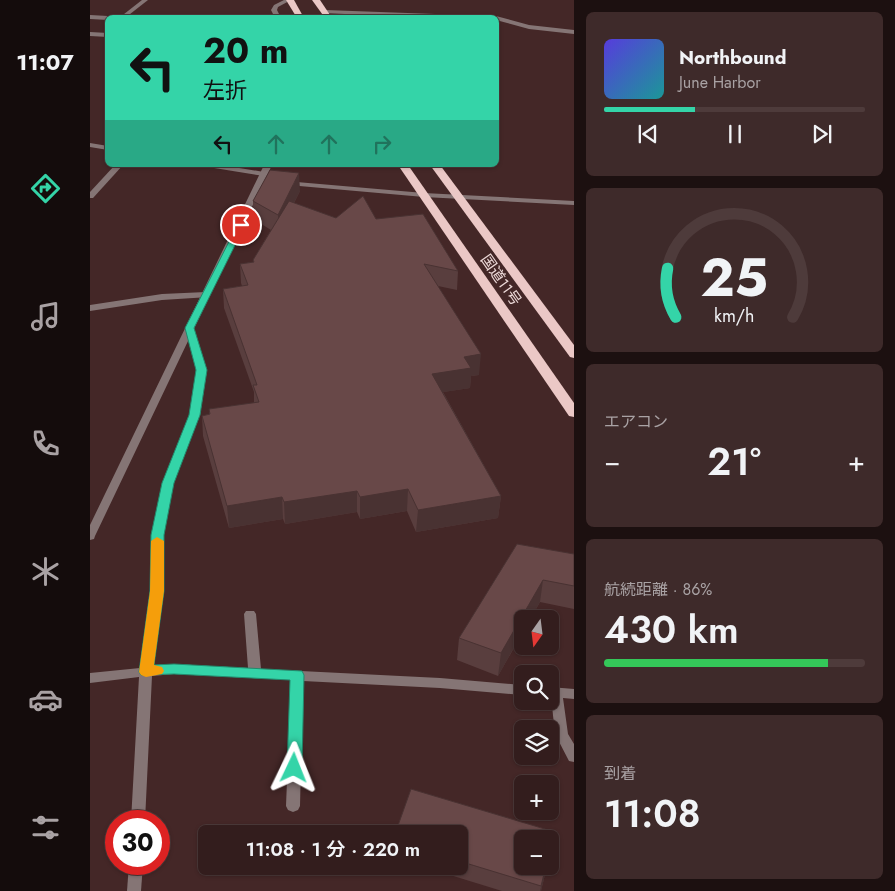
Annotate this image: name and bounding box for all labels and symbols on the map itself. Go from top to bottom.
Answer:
pin [220,204,262,246]
street label: 国道11号 [475,250,527,310]
north arrow [514,610,559,655]
position arrow [267,741,319,793]
speed limit sign: 30 [105,810,170,875]

